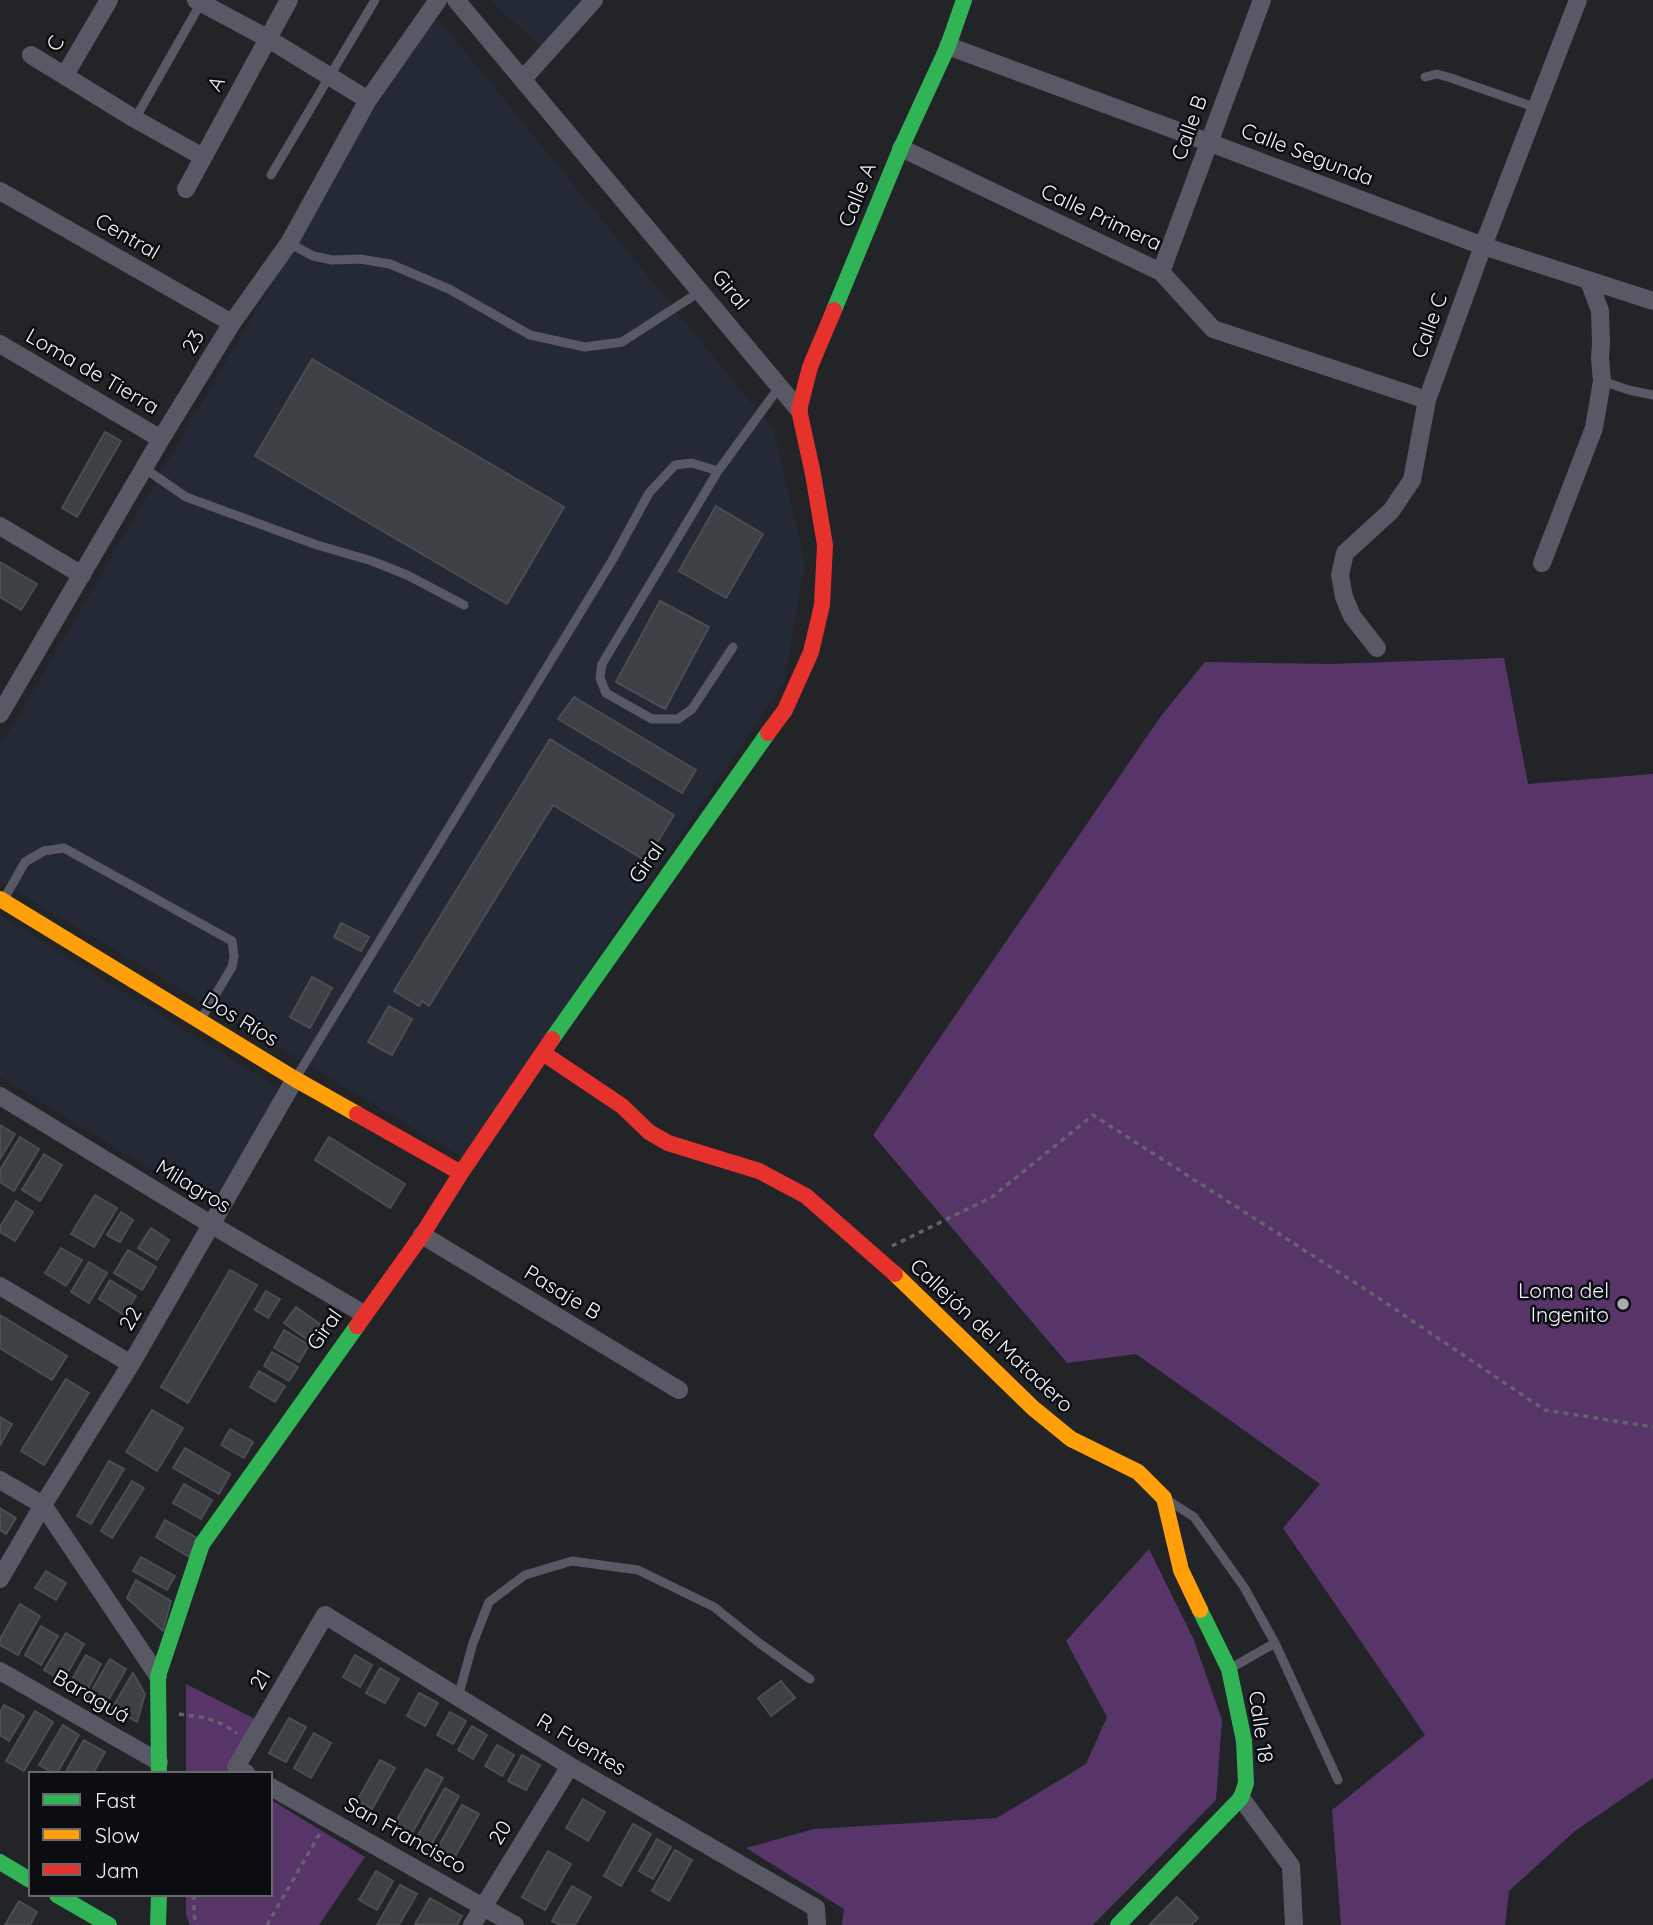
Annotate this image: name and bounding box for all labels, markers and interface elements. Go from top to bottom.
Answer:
street label: C [42,32,70,56]
street label: A [203,72,231,96]
street label: Calle B [1167,92,1213,164]
street label: Calle Segunda [1237,118,1377,192]
street label: Calle A [834,159,882,231]
street label: Calle Primera [1037,179,1165,257]
street label: Central [90,209,164,265]
street label: Giral [706,265,754,315]
street label: Calle C [1407,290,1453,362]
street label: Loma de Tierra [21,324,163,420]
street label: 23 [177,326,211,358]
street label: Giral [624,838,670,888]
street label: Dos Ríos [197,987,283,1053]
street label: Milagros [151,1155,235,1219]
street label: Callejón del Matadero [904,1254,1078,1418]
street label: Pasaje B [519,1260,605,1326]
place label: Loma del Ingenito [1518,1279,1609,1329]
marker: Loma del Ingenito [1615,1296,1631,1312]
street label: 22 [114,1303,148,1335]
street label: Giral [302,1305,348,1355]
street label: Baraguá [48,1665,134,1729]
street label: 21 [245,1665,277,1695]
street label: Calle 18 [1242,1689,1278,1765]
street label: R. Fuentes [532,1708,630,1782]
legend [28,1771,273,1897]
text: Fast [95,1787,136,1813]
street label: San Francisco [340,1792,470,1880]
street label: 20 [484,1816,518,1850]
text: Slow [95,1822,140,1848]
text: Jam [95,1857,139,1883]

